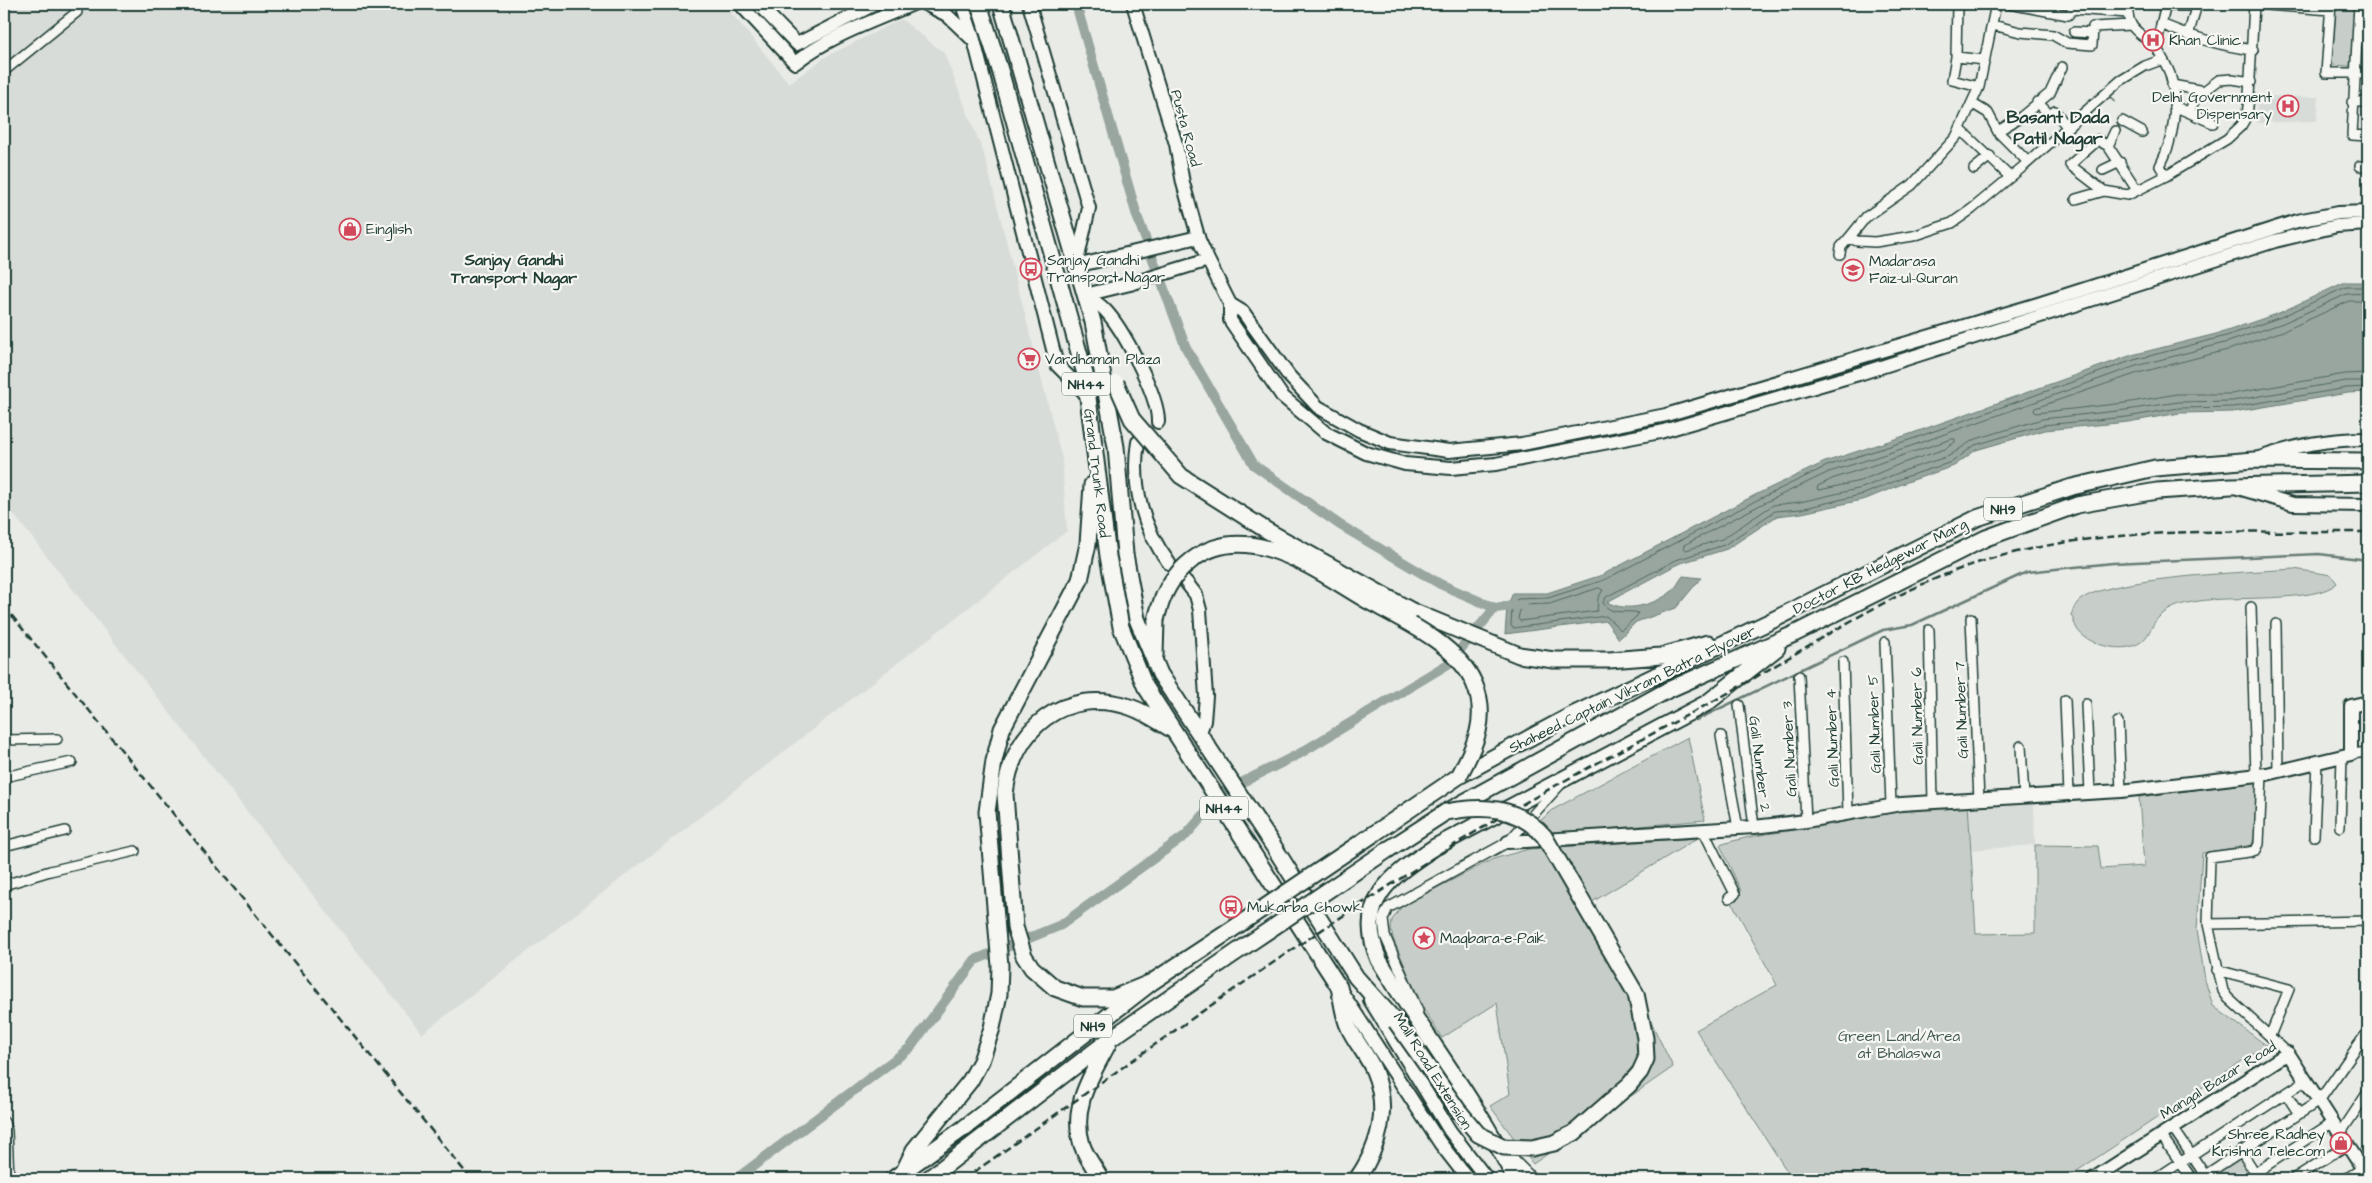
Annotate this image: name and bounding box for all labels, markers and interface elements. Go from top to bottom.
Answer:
hospital icon: Khan Clinic [2141,28,2165,52]
place label: Khan Clinic [2169,30,2242,51]
street label: Pusta Road [1165,87,1206,169]
place label: Delhi Government Dispensary [2152,87,2272,126]
hospital icon: Delhi Government Dispensary [2276,94,2300,118]
district label: Basant Dada Patil Nagar [2007,105,2110,152]
shop icon: Einglish [338,217,362,241]
place label: Einglish [366,219,413,241]
district label: Sanjay Gandhi Transport Nagar [450,249,577,291]
place label: Sanjay Gandhi Transport Nagar [1047,250,1165,289]
place label: Madarasa Faiz-ul-Quran [1869,251,1958,289]
bus stop icon: Sanjay Gandhi Transport Nagar [1019,257,1043,281]
school or university icon: Madarasa Faiz-ul-Quran [1841,258,1865,282]
supermarket icon: Vardhaman Plaza [1017,347,1041,371]
place label: Vardhaman Plaza [1045,349,1161,370]
road number: NH44 [1062,372,1110,396]
street label: Grand Trunk Road [1078,407,1115,539]
road number: NH9 [1984,498,2022,520]
street label: Doctor KB Hedgewar Marg [1789,513,1972,621]
street label: Shaheed Captain Vikram Batra Flyover [1505,620,1760,760]
street label: Gali Number 7 [1949,661,1974,759]
street label: Gali Number 6 [1906,666,1929,765]
street label: Gali Number 5 [1862,674,1887,774]
street label: Gali Number 4 [1820,688,1845,788]
street label: Gali Number 3 [1776,700,1802,797]
street label: Gali Number 2 [1743,715,1776,814]
road number: NH44 [1200,796,1248,820]
bus stop icon: Mukarba Chowk [1219,895,1243,919]
place label: Mukarba Chowk [1247,897,1362,918]
place icon: Maqbara-e-Paik [1412,926,1436,950]
place label: Maqbara-e-Paik [1440,928,1546,949]
street label: Mall Road Extension [1388,1009,1477,1134]
road number: NH9 [1074,1014,1112,1038]
park label: Green Land/Area at Bhalaswa [1838,1026,1960,1064]
street label: Mangal Bazar Road [2156,1036,2281,1126]
place label: Shree Radhey Krishna Telecom [2212,1124,2325,1162]
shop icon: Shree Radhey Krishna Telecom [2329,1131,2353,1155]

